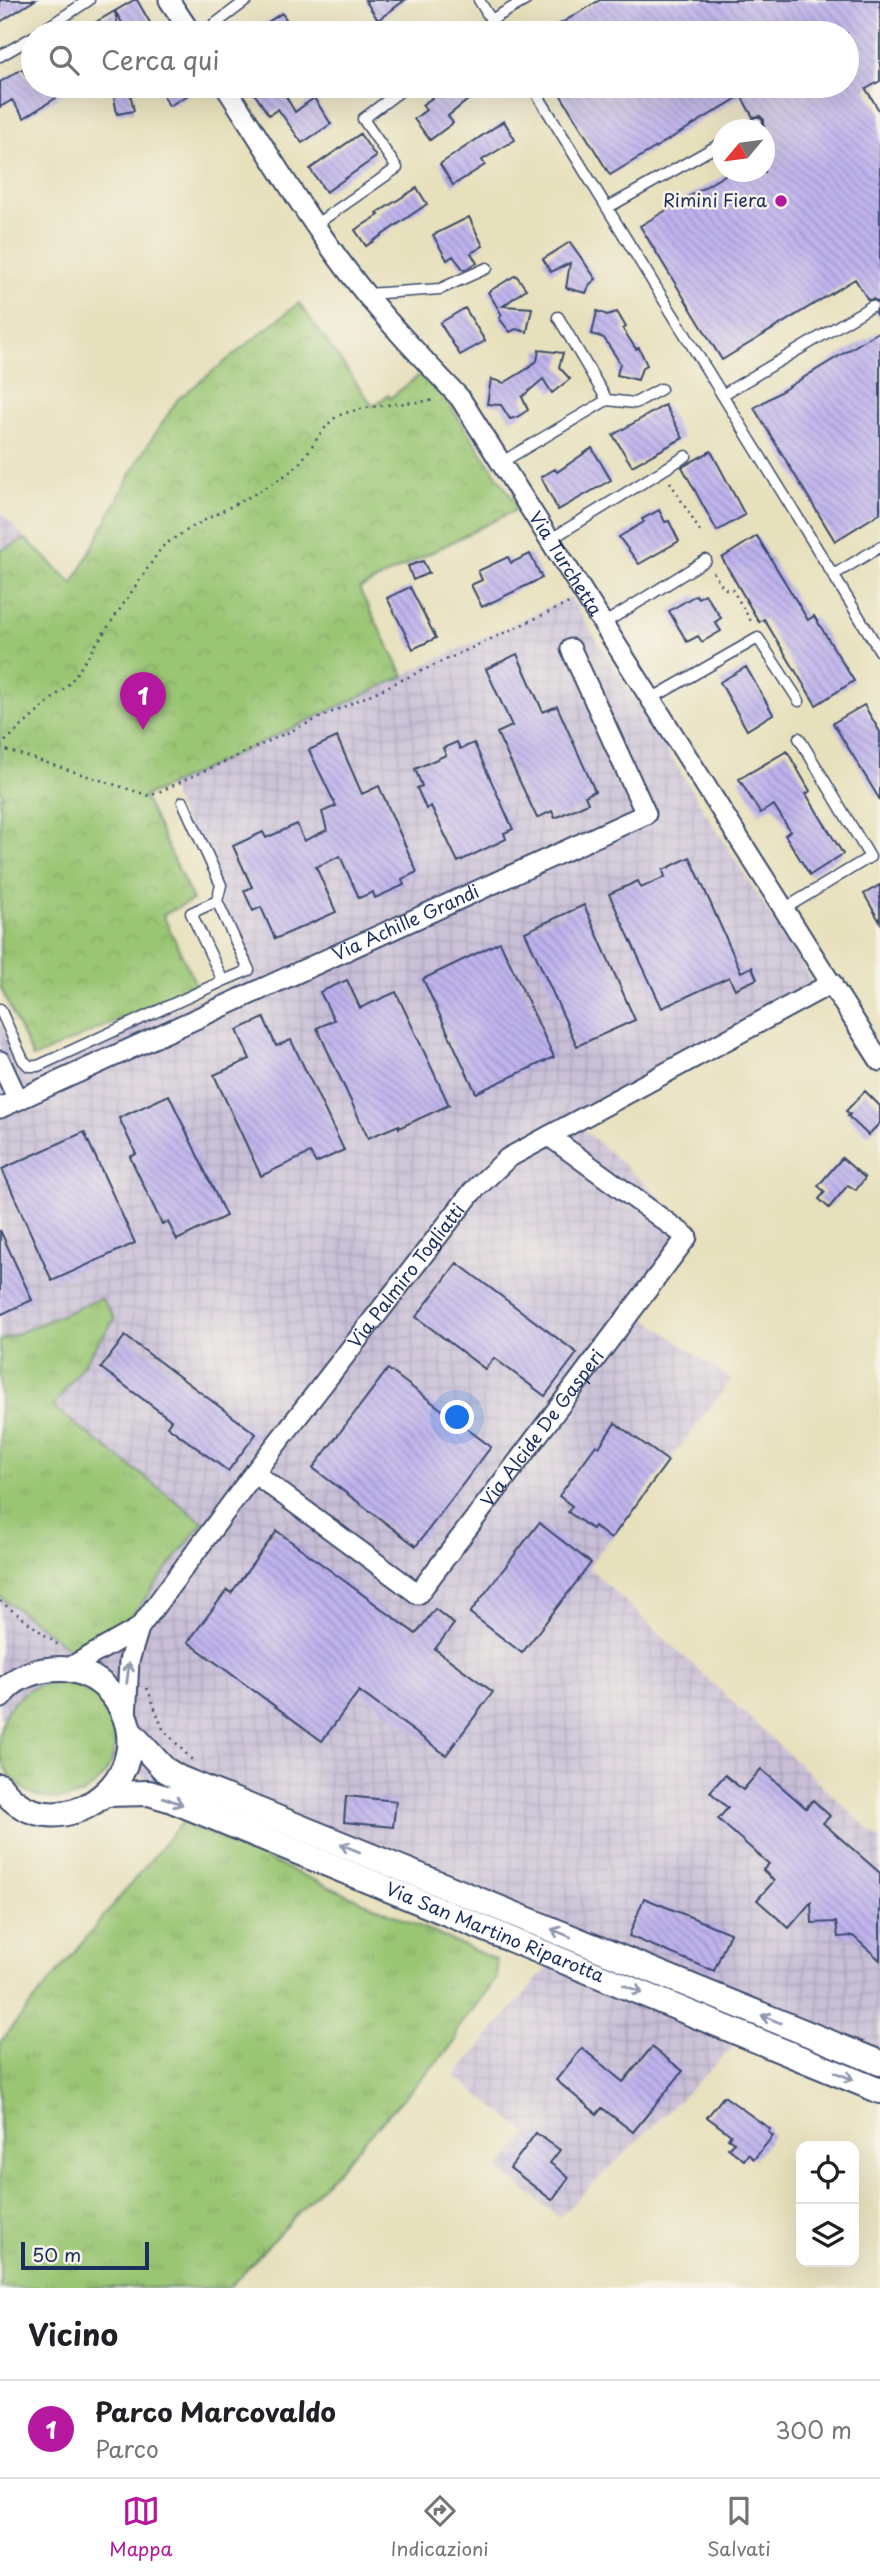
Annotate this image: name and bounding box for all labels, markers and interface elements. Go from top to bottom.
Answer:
search box [21,21,859,98]
text: Cerca qui [101,40,220,79]
icon: search [45,41,83,79]
north arrow [712,119,775,182]
place label: Rimini Fiera [663,186,767,213]
marker: Rimini Fiera [773,193,789,209]
street label: Via Turchetta [523,505,610,621]
pin: 1 [120,672,166,730]
street label: Via Achille Grandi [328,877,483,967]
street label: Via Palmiro Togliatti [341,1197,470,1353]
street label: Via Alcide De Gasperi [473,1343,610,1512]
your location [440,1400,474,1434]
one-way arrow [121,1662,134,1685]
one-way arrow [162,1796,184,1808]
one-way arrow [340,1840,361,1853]
street label: Via San Martino Riparotta [382,1874,609,1989]
one-way arrow [550,1926,572,1939]
one-way arrow [622,1984,644,1997]
one-way arrow [761,2012,783,2025]
one-way arrow [832,2070,854,2083]
map controls [796,2141,859,2267]
button: locate [796,2141,859,2204]
button: layers [796,2204,859,2267]
scale bar [21,2239,149,2271]
text: 50 m [32,2240,81,2268]
text: Vicino [28,2311,118,2356]
text: Parco Marcovaldo [95,2392,336,2431]
text: 1 [46,2412,57,2447]
text: 300 m [775,2412,852,2447]
text: Parco [95,2431,159,2466]
tab: Mappa [109,2492,172,2562]
tab: Indicazioni [391,2492,489,2562]
tab: Salvati [707,2492,771,2562]

